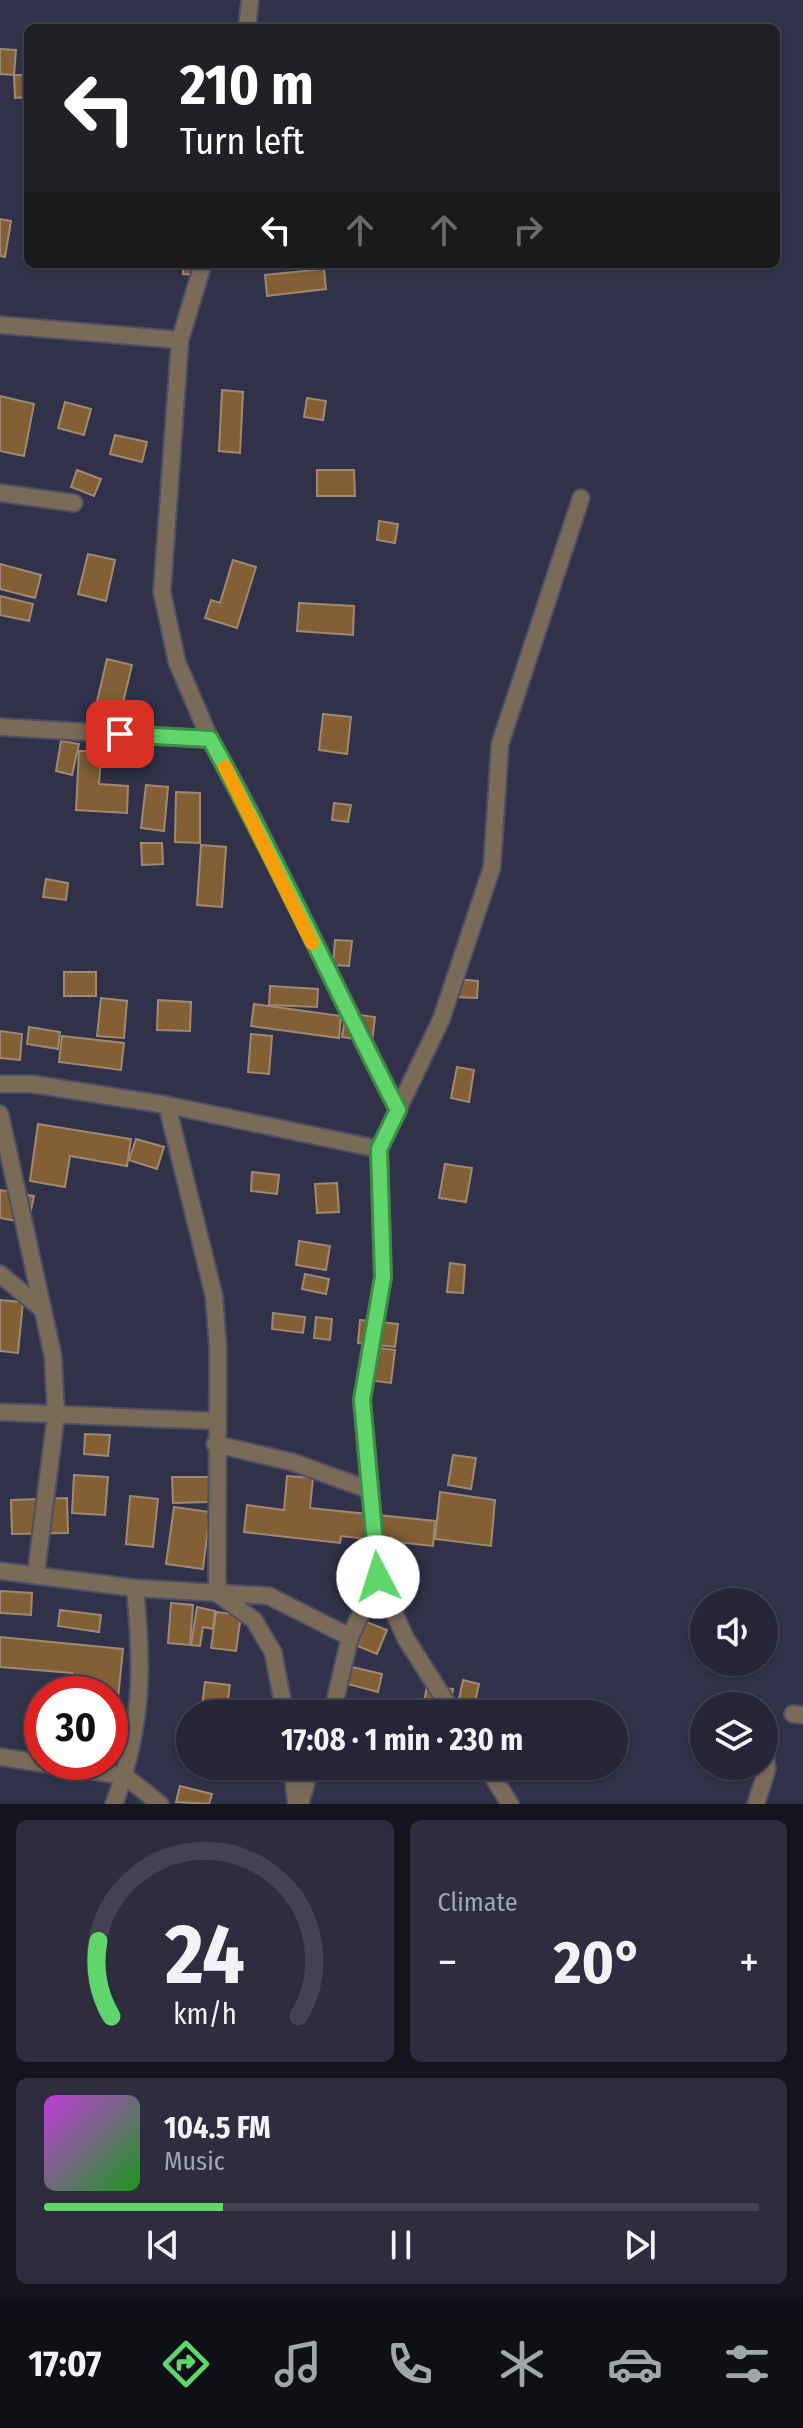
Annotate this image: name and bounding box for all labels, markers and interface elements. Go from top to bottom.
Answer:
text: 210 m [180,52,314,119]
icon: left [48,56,152,160]
text: Turn left [180,120,304,164]
icon: left [254,208,298,252]
icon: ahead [338,208,382,252]
icon: ahead [422,208,466,252]
icon: right [506,208,550,252]
pin [86,700,154,768]
icon: arrive [98,712,142,756]
position arrow [336,1535,420,1619]
map controls [690,1588,778,1780]
button: sound [690,1588,778,1676]
speed limit sign: 30 [24,1676,128,1780]
button: layers [690,1692,778,1780]
text: 17:08 · 1 min · 230 m [281,1722,523,1758]
text: Climate [438,1887,518,1918]
text: 24 [164,1905,245,2005]
text: 20° [554,1927,642,1999]
text: − [438,1936,457,1989]
text: + [739,1936,759,1989]
text: km/h [173,1997,237,2032]
text: 104.5 FM [164,2110,271,2146]
text: Music [164,2146,225,2177]
icon: previous [141,2223,185,2267]
icon: pause [379,2223,423,2267]
icon: next [618,2223,662,2267]
icon: directions [158,2336,214,2392]
icon: music [270,2336,326,2392]
icon: phone [382,2336,438,2392]
icon: climate [494,2336,550,2392]
icon: car [607,2336,663,2392]
icon: filters [719,2336,775,2392]
text: 17:07 [28,2342,101,2386]

